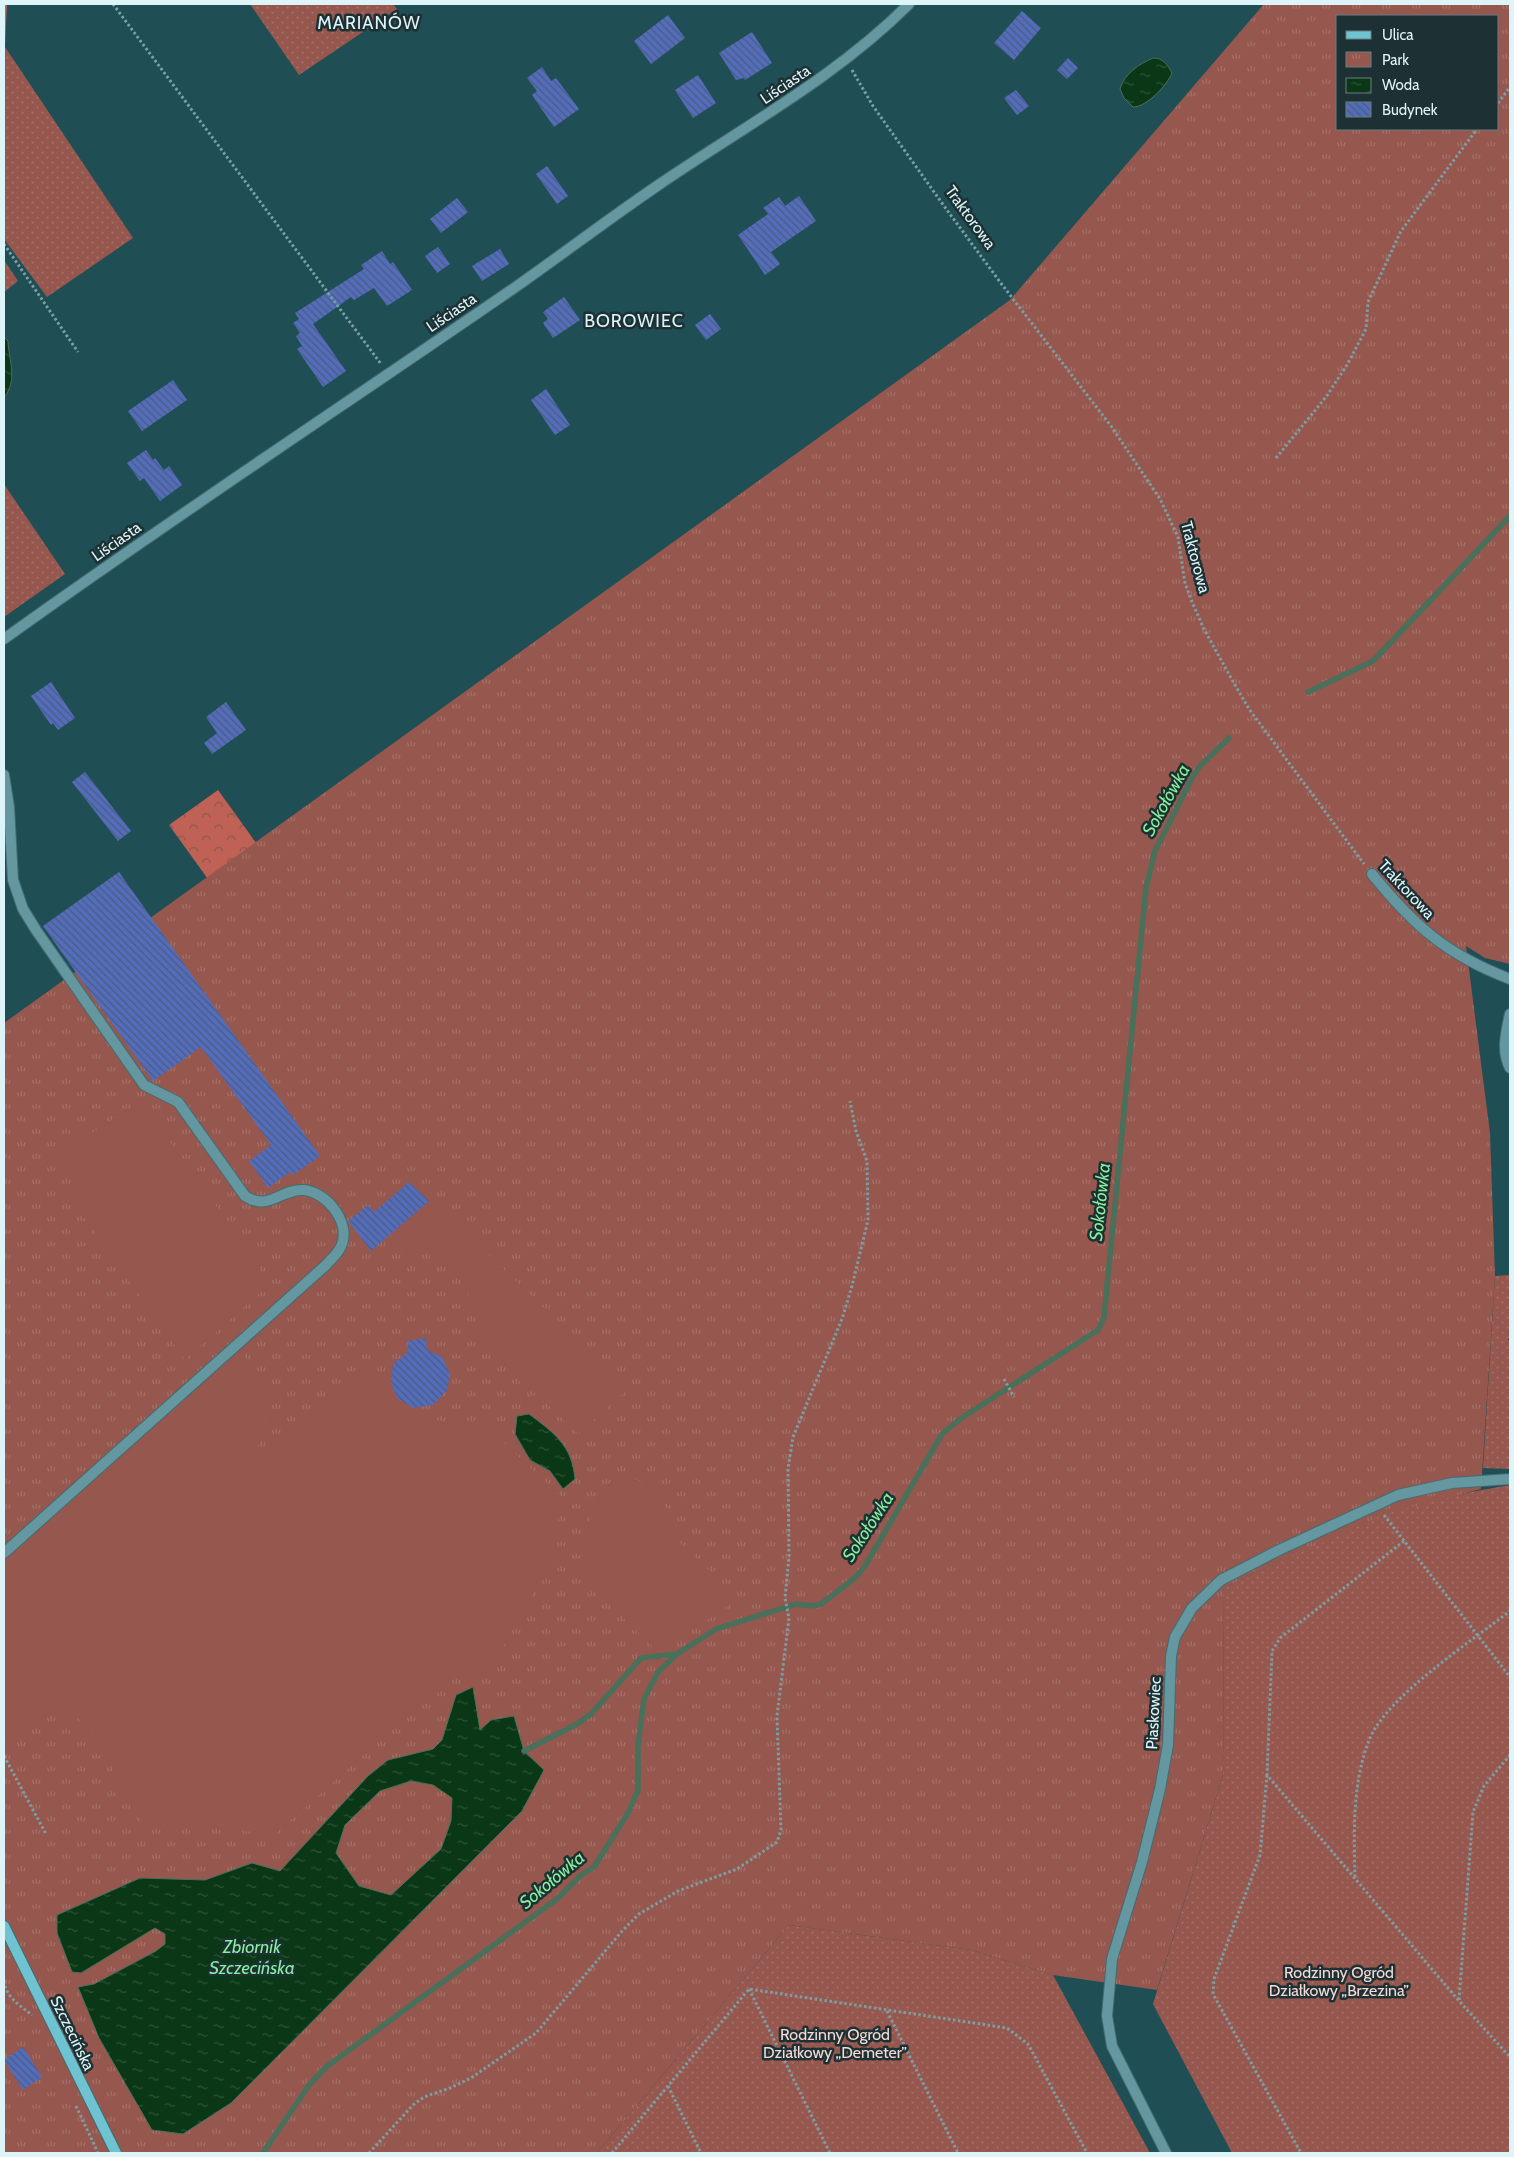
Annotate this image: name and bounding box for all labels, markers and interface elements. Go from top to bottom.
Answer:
district label: MARIANÓW [317,12,421,34]
legend [1336,15,1499,130]
text: Ulica [1382,26,1414,44]
text: Park [1382,51,1409,69]
street label: Liściasta [757,61,814,108]
text: Woda [1382,76,1420,94]
text: Budynek [1382,101,1438,119]
street label: Traktorowa [941,182,1000,253]
street label: Liściasta [423,289,480,336]
district label: BOROWIEC [584,310,684,332]
street label: Liściasta [88,517,145,565]
street label: Traktorowa [1177,519,1214,596]
water label: Sokołówka [1137,760,1195,840]
street label: Traktorowa [1375,856,1439,923]
water label: Sokołówka [1085,1162,1115,1242]
water label: Sokołówka [837,1488,899,1566]
street label: Piaskowiec [1142,1676,1165,1750]
water label: Sokołówka [515,1846,589,1914]
water label: Zbiornik Szczecińska [209,1936,295,1979]
park label: Rodzinny Ogród Działkowy „Brzezina” [1269,1963,1409,2000]
street label: Szczecińska [46,1993,99,2074]
park label: Rodzinny Ogród Działkowy „Demeter” [763,2025,907,2062]

